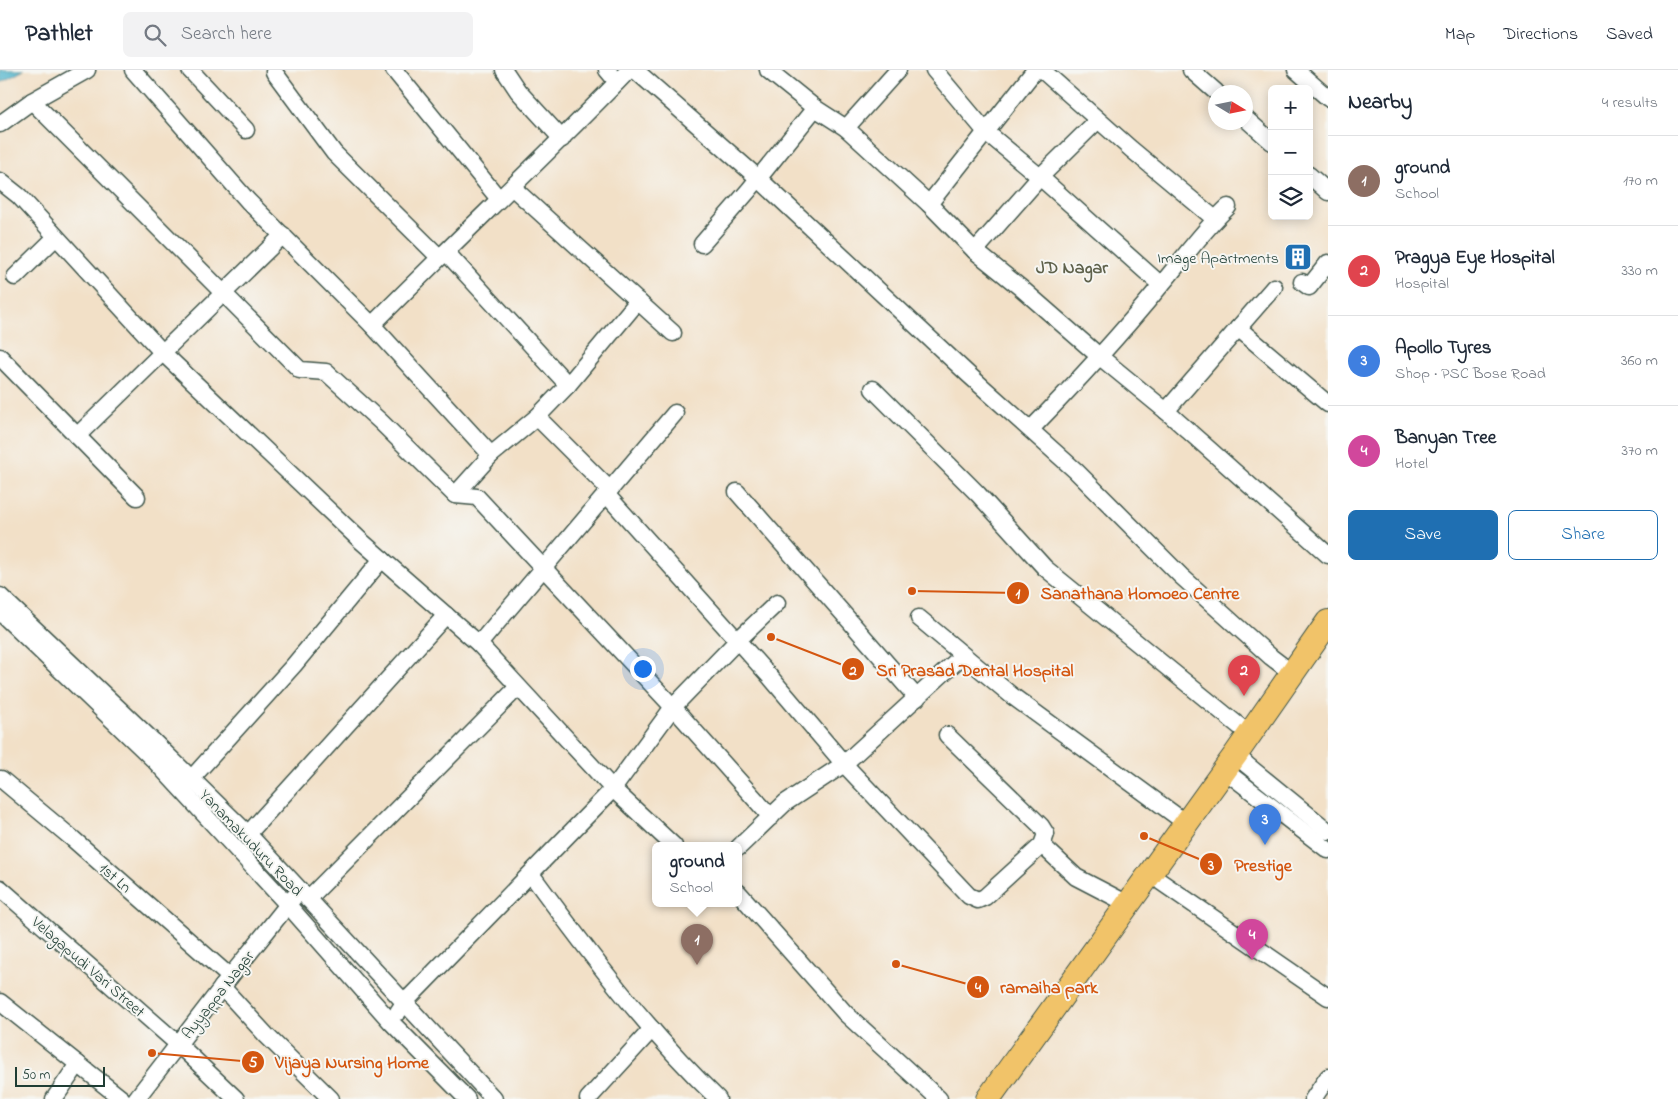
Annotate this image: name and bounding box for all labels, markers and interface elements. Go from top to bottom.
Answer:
search box [123,12,473,57]
text: Pathlet [25,17,93,52]
icon: search [141,21,169,49]
text: Search here [181,21,272,48]
text: Map [1445,22,1475,48]
text: Directions [1503,22,1578,48]
text: Saved [1606,22,1653,48]
north arrow [1208,85,1253,130]
map controls [1268,85,1313,220]
button: + [1268,85,1313,130]
text: Nearby [1348,88,1412,118]
text: 4 results [1602,91,1658,115]
button: − [1268,130,1313,175]
text: ground [1395,155,1450,182]
text: 1 [1361,169,1367,193]
text: 170 m [1623,169,1658,193]
button: layers [1268,175,1313,220]
text: School [1395,182,1439,206]
building icon: Image Apartments [1283,242,1313,272]
text: Pragya Eye Hospital [1395,245,1555,272]
place label: Image Apartments [1157,247,1279,271]
district label: JD Nagar [1036,256,1108,283]
text: 2 [1360,259,1368,283]
text: 330 m [1621,259,1658,283]
text: Hospital [1395,272,1449,296]
text: Apollo Tyres [1395,335,1491,362]
text: 3 [1361,349,1367,373]
text: 360 m [1621,349,1658,373]
text: Shop · PSC Bose Road [1395,362,1546,386]
text: Banyan Tree [1395,425,1496,452]
text: 4 [1361,439,1367,463]
text: 370 m [1621,439,1658,463]
text: Hotel [1395,452,1428,476]
button: Save [1348,510,1498,560]
button: Share [1508,510,1658,560]
callout: Sanathana Homoeo Centre [1005,576,1249,609]
text: Sanathana Homoeo Centre [1041,582,1240,608]
text: 1 [1016,583,1021,605]
callout: Sri Prasad Dental Hospital [841,653,1083,686]
pin: 2 [1228,655,1260,696]
your location [630,656,656,682]
text: Sri Prasad Dental Hospital [876,659,1074,685]
text: 2 [848,660,857,682]
street label: Yanamakuduru Road [193,784,308,902]
pin: 3 [1249,804,1281,845]
popup [652,842,742,907]
callout: Prestige [1199,848,1302,881]
text: ground [669,849,725,876]
text: Prestige [1234,854,1293,881]
text: 3 [1207,855,1214,877]
street label: 1st Ln [93,858,136,900]
text: School [669,876,713,900]
street label: Velagapudi Vari Street [25,911,150,1024]
pin: 4 [1236,919,1268,960]
pin: 1 [681,924,713,965]
street label: Ayyappa Nagar [176,946,261,1045]
callout: ramaiha park [965,970,1108,1003]
text: ramaiha park [1000,976,1099,1002]
text: 4 [974,977,982,999]
callout: Vijaya Nursing Home [240,1045,439,1078]
text: Vijaya Nursing Home [274,1051,430,1078]
text: 5 [249,1052,258,1074]
scale bar [15,1064,105,1087]
text: 50 m [22,1065,50,1086]

